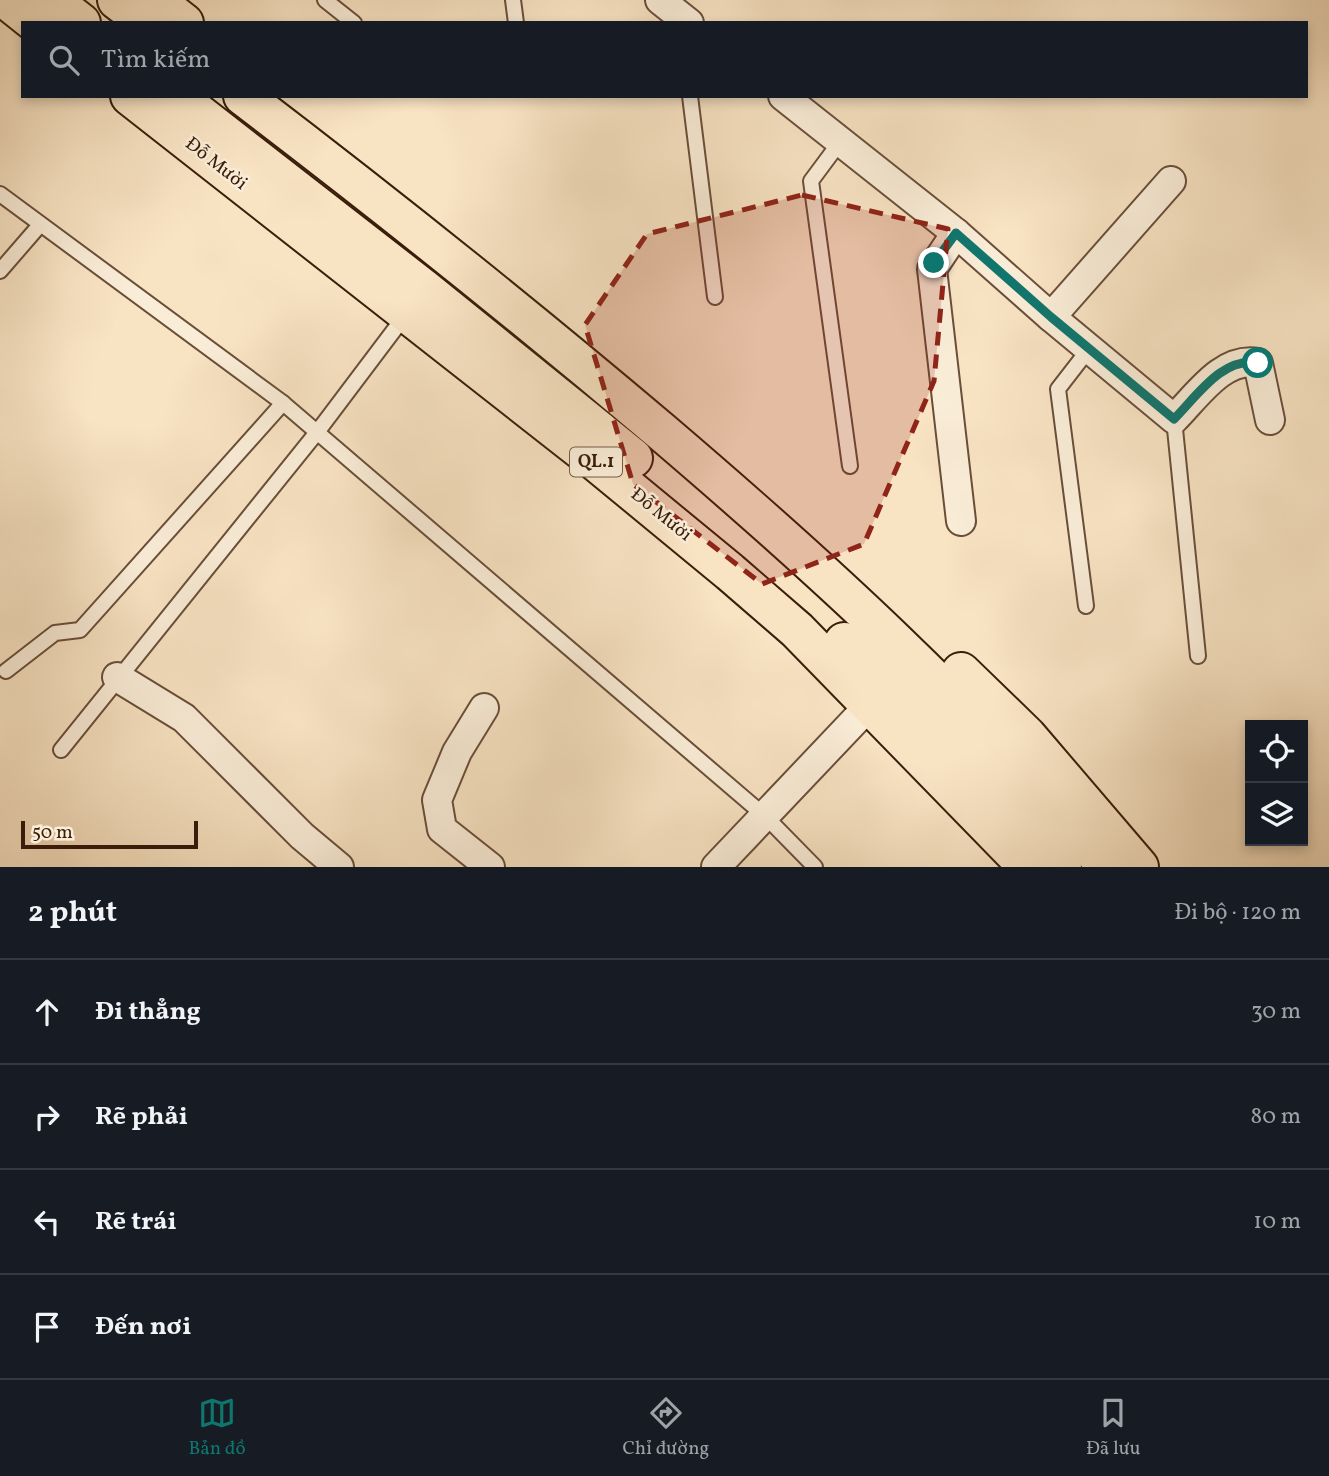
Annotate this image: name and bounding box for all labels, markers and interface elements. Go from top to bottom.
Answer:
search box [21,21,1308,98]
icon: search [45,41,83,79]
text: Tìm kiếm [101,42,210,78]
street label: Đỗ Mười [179,131,253,197]
route end [918,247,949,278]
route start [1242,347,1273,378]
road number: QL.1 [570,448,622,476]
street label: Đỗ Mười [625,482,698,548]
map controls [1245,720,1308,846]
button: locate [1245,720,1308,783]
button: layers [1245,783,1308,846]
scale bar [21,818,198,850]
text: 50 m [32,820,73,846]
text: 2 phút [28,892,117,934]
text: Đi bộ · 120 m [1174,897,1301,929]
icon: ahead [28,993,66,1031]
text: Đi thẳng [95,994,201,1030]
text: 30 m [1251,996,1301,1028]
icon: right [28,1098,66,1136]
text: Rẽ phải [95,1099,188,1135]
text: 80 m [1251,1101,1301,1133]
icon: left [28,1203,66,1241]
text: Rẽ trái [95,1204,177,1240]
text: 10 m [1253,1206,1301,1238]
icon: arrive [28,1308,66,1346]
text: Đến nơi [95,1309,191,1345]
tab: Bản đồ [188,1394,246,1462]
tab: Chỉ đường [622,1394,709,1462]
tab: Đã lưu [1086,1394,1141,1462]

